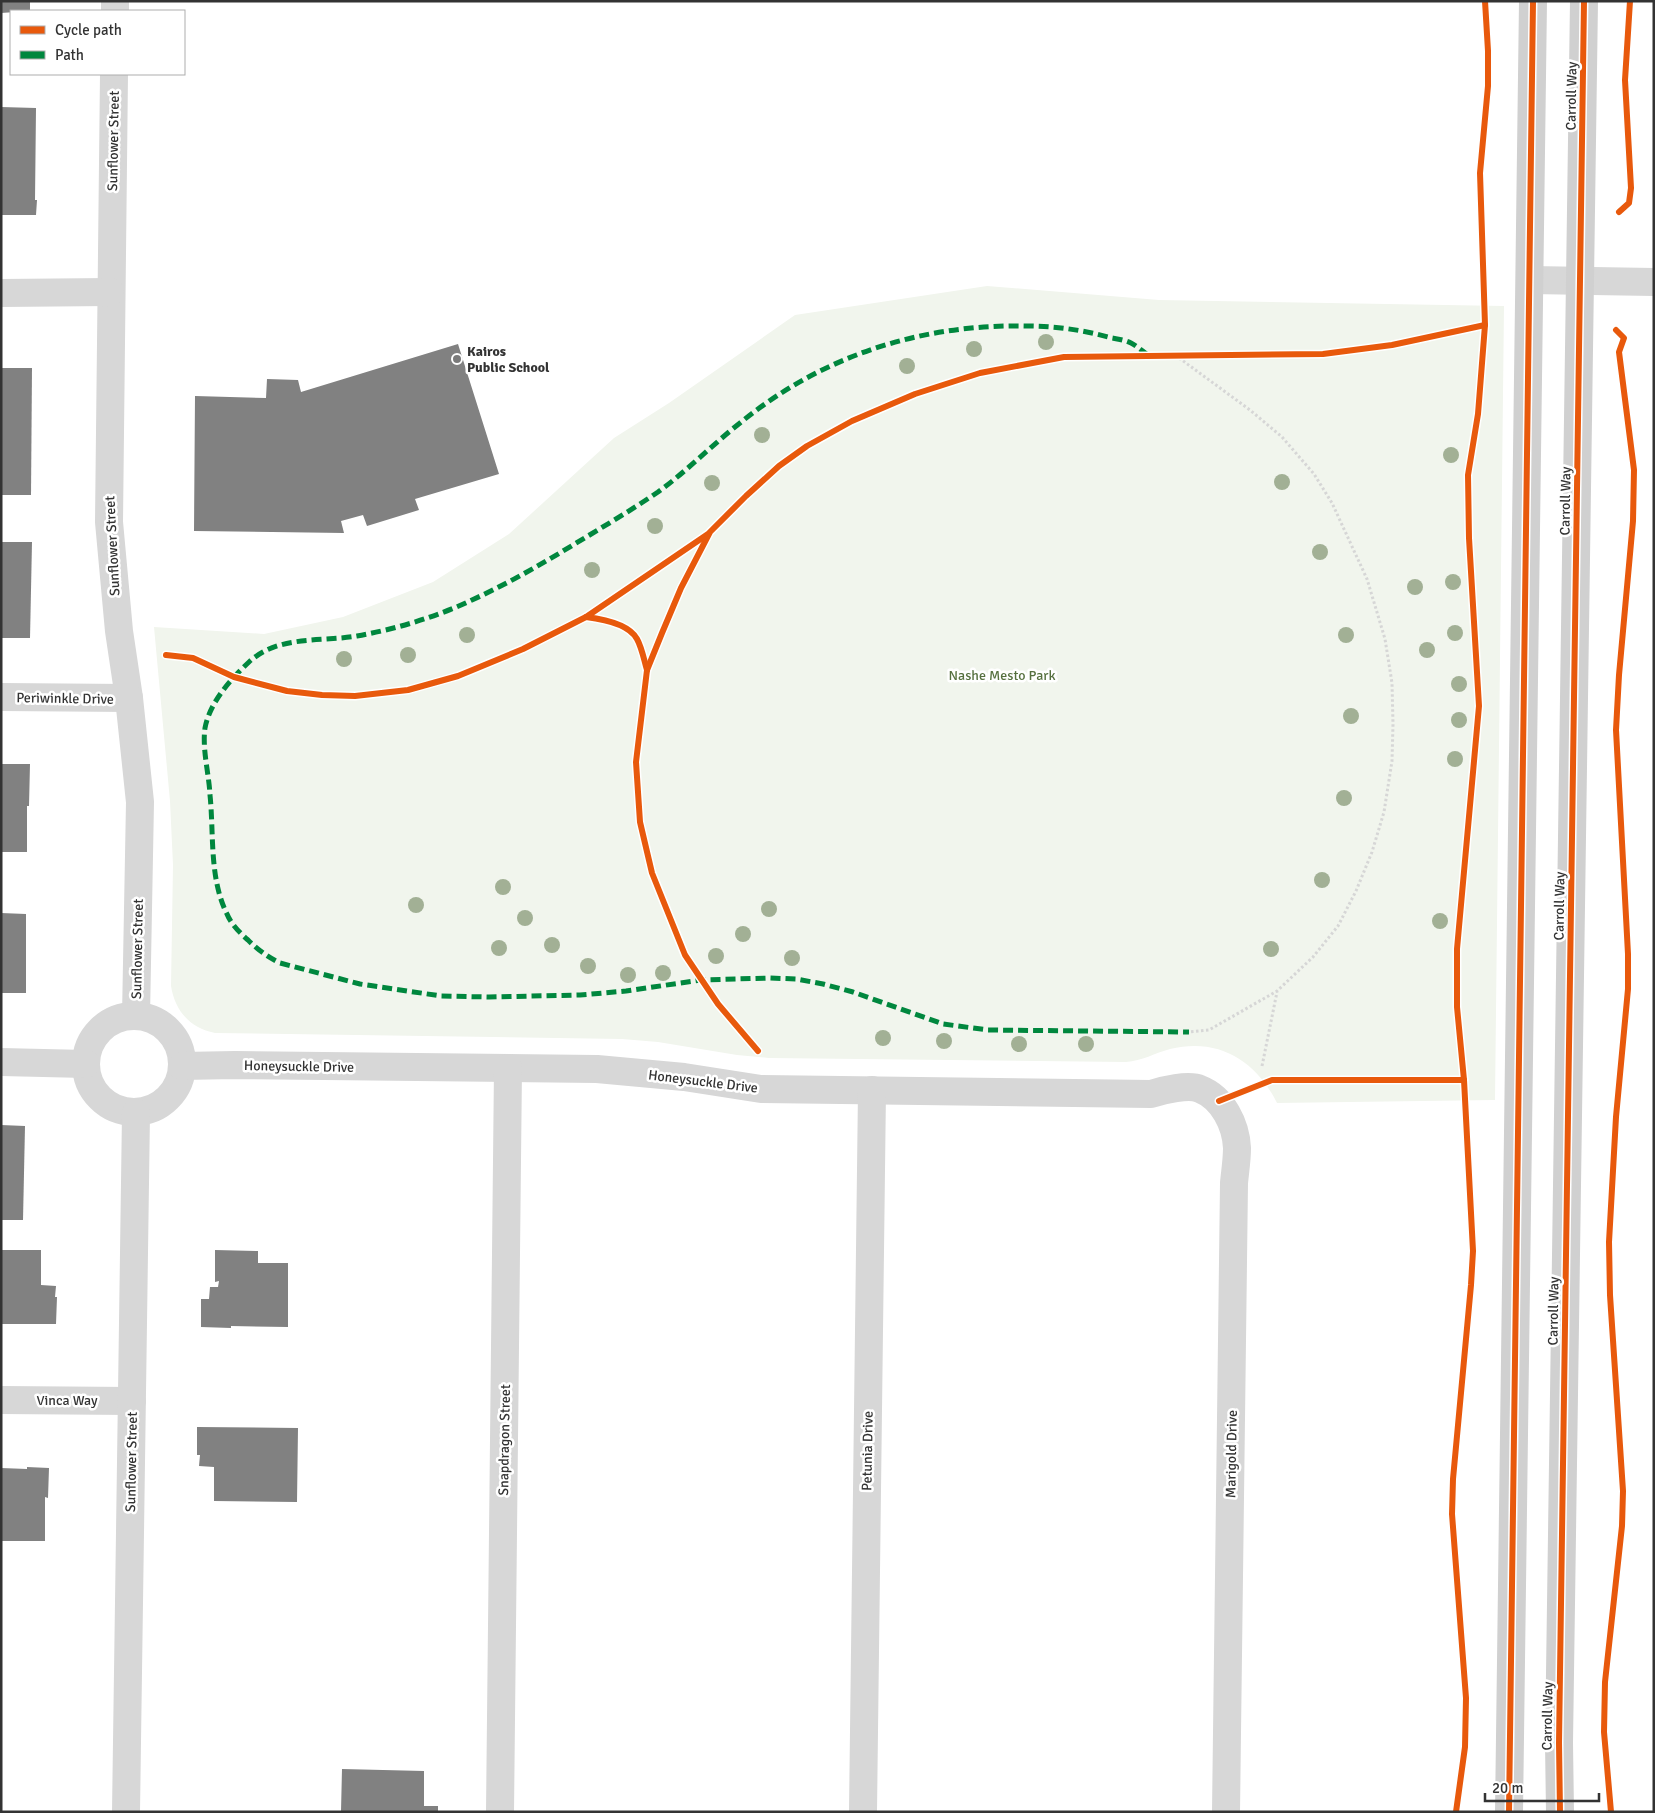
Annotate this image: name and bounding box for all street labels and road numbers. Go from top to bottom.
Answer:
street label: Carroll Way [1562,61,1581,131]
street label: Sunflower Street [104,91,123,191]
street label: Carroll Way [1556,466,1575,536]
street label: Sunflower Street [101,495,124,597]
street label: Periwinkle Drive [16,689,114,708]
street label: Carroll Way [1550,871,1569,941]
street label: Sunflower Street [128,899,147,999]
street label: Honeysuckle Drive [244,1057,354,1076]
street label: Honeysuckle Drive [647,1066,759,1097]
street label: Carroll Way [1544,1276,1563,1346]
street label: Snapdragon Street [495,1384,514,1496]
street label: Vinca Way [36,1392,98,1409]
street label: Marigold Drive [1222,1410,1241,1498]
street label: Petunia Drive [858,1411,877,1491]
street label: Sunflower Street [122,1412,141,1512]
street label: Carroll Way [1538,1681,1557,1751]

